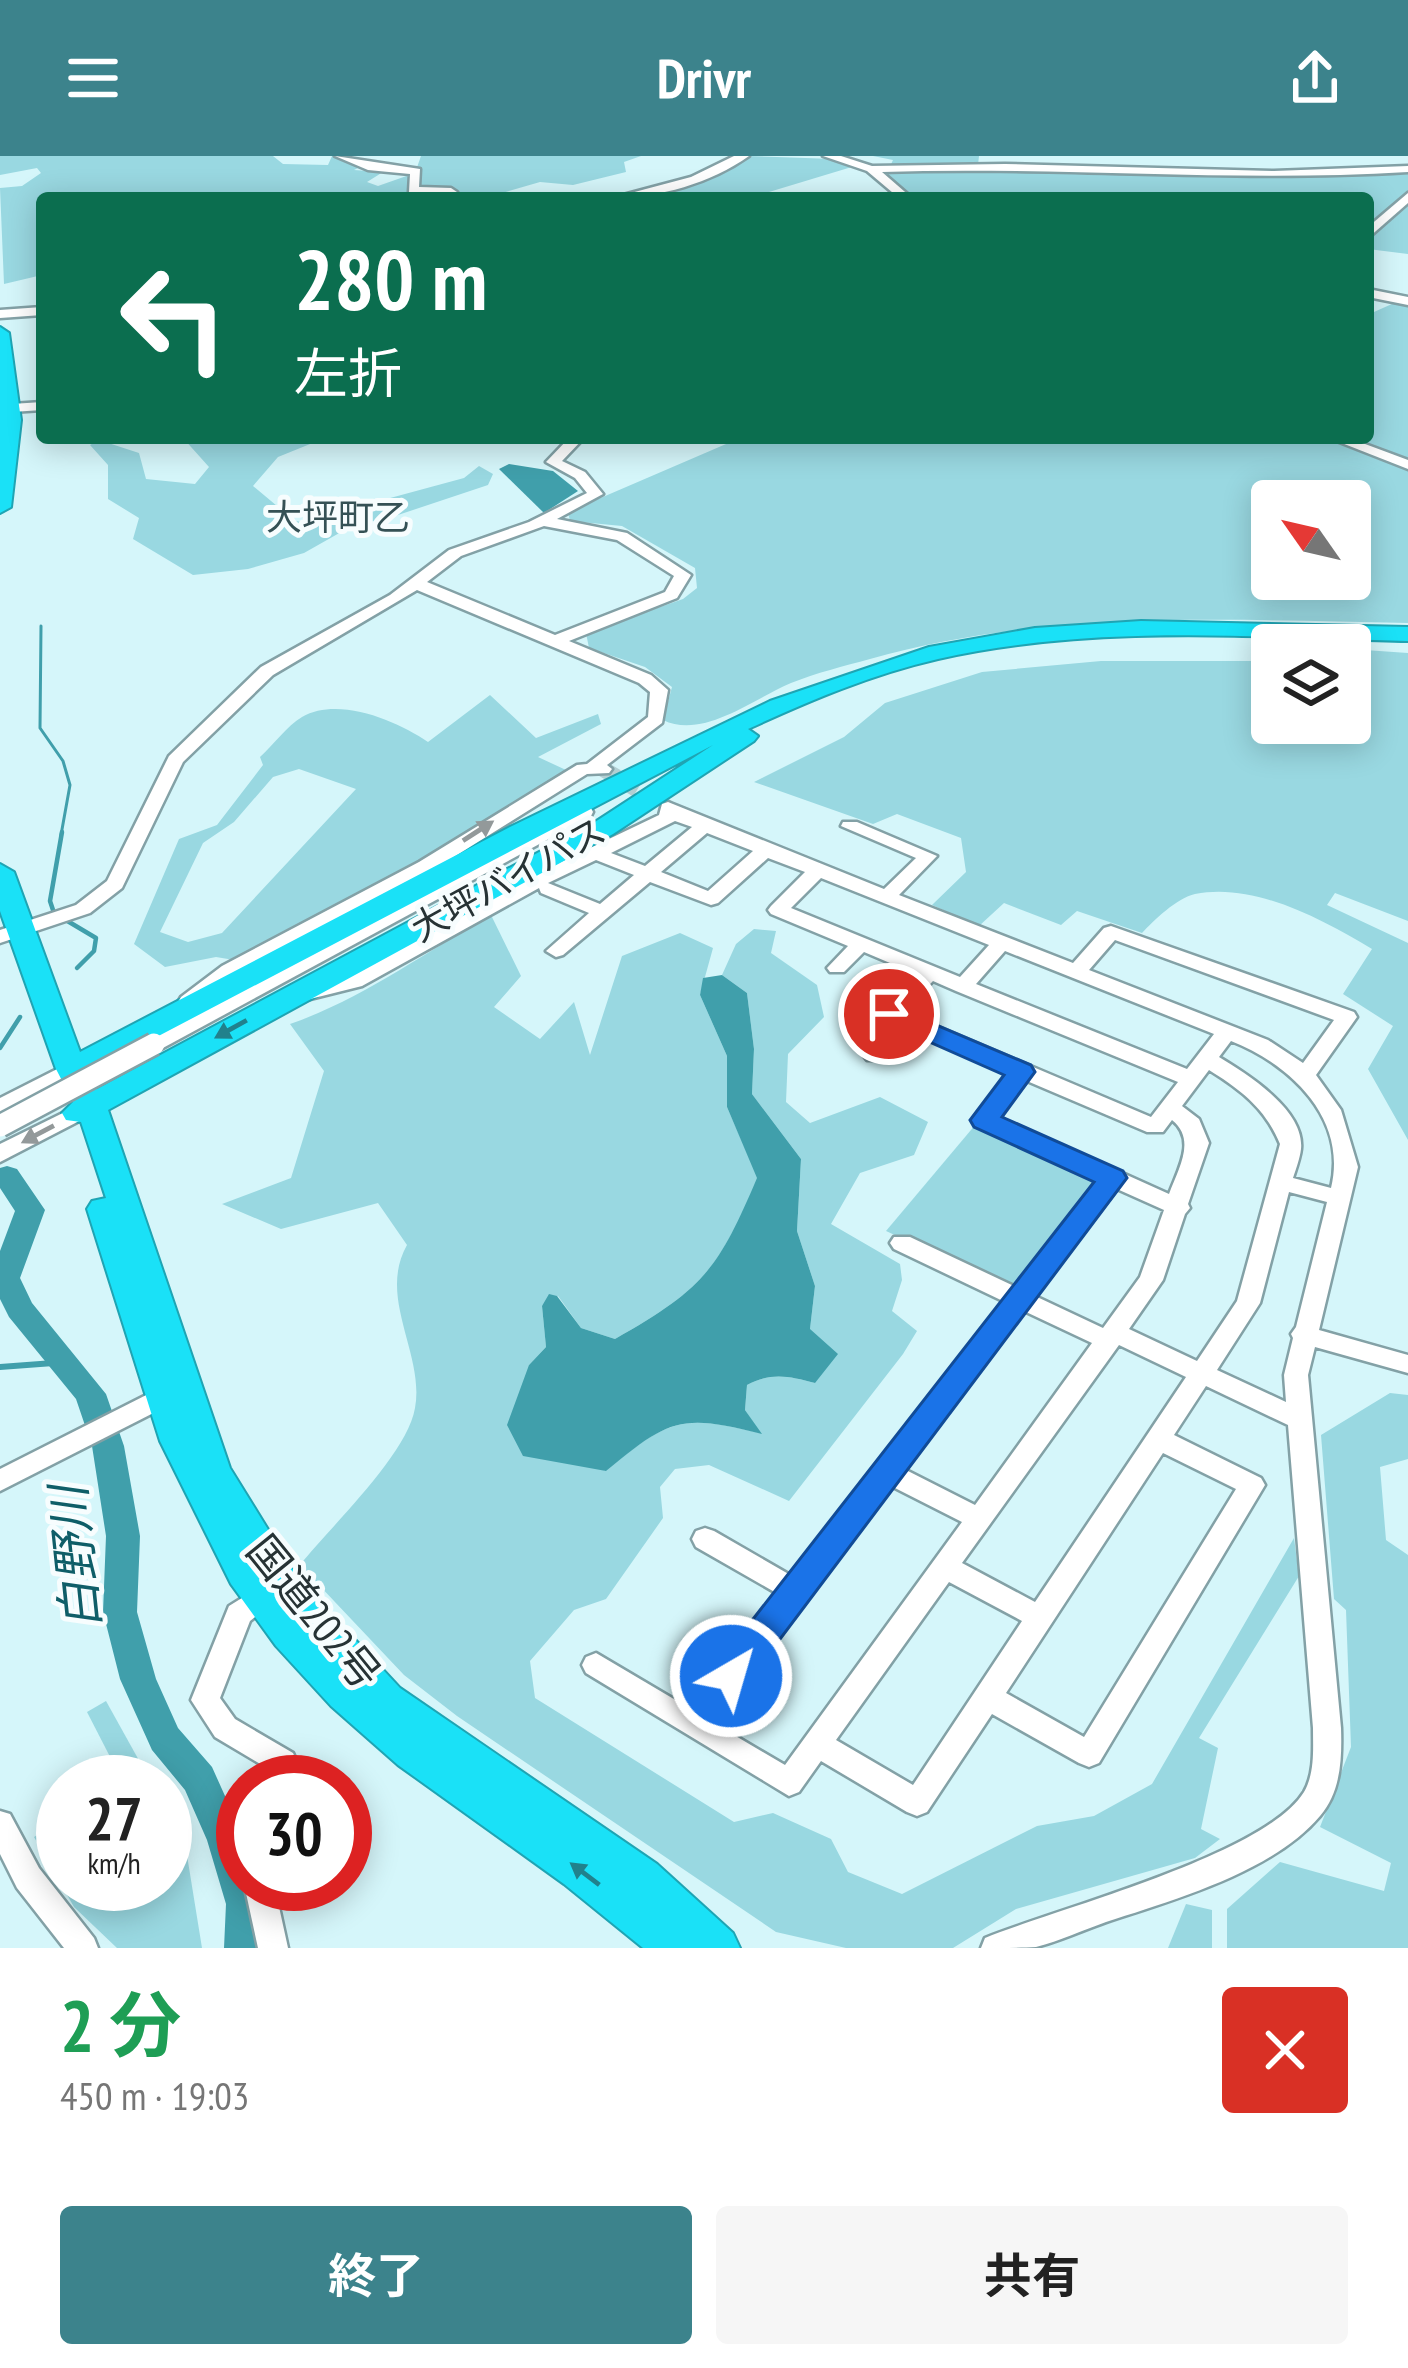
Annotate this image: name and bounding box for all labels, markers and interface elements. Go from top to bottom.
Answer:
text: Drivr [657,43,751,113]
icon: menu [60,45,126,111]
icon: share [1282,45,1348,111]
text: 280 m [294,224,487,333]
icon: left [96,240,252,396]
text: 左折 [294,338,402,408]
north arrow [1251,480,1371,600]
map controls [1251,480,1371,744]
district label: 大坪町乙 [266,493,410,540]
button: layers [1251,624,1371,744]
street label: 大坪バイパス [402,806,613,951]
one-way arrow [462,820,495,842]
pin [838,963,940,1065]
icon: arrive [856,981,922,1047]
one-way arrow [214,1018,249,1039]
one-way arrow [20,1123,55,1144]
water label: 白野川 [35,1478,112,1633]
street label: 国道202号 [236,1523,393,1700]
position arrow [668,1613,794,1739]
speed limit sign: 30 [216,1755,372,1911]
text: 27 [85,1779,143,1857]
text: km/h [87,1843,141,1882]
one-way arrow [569,1862,601,1886]
text: 2 分 [60,1978,181,2071]
button: close [1222,1987,1348,2113]
text: 450 m · 19:03 [60,2070,249,2121]
button: 終了 [60,2206,692,2344]
button: 共有 [716,2206,1348,2344]

